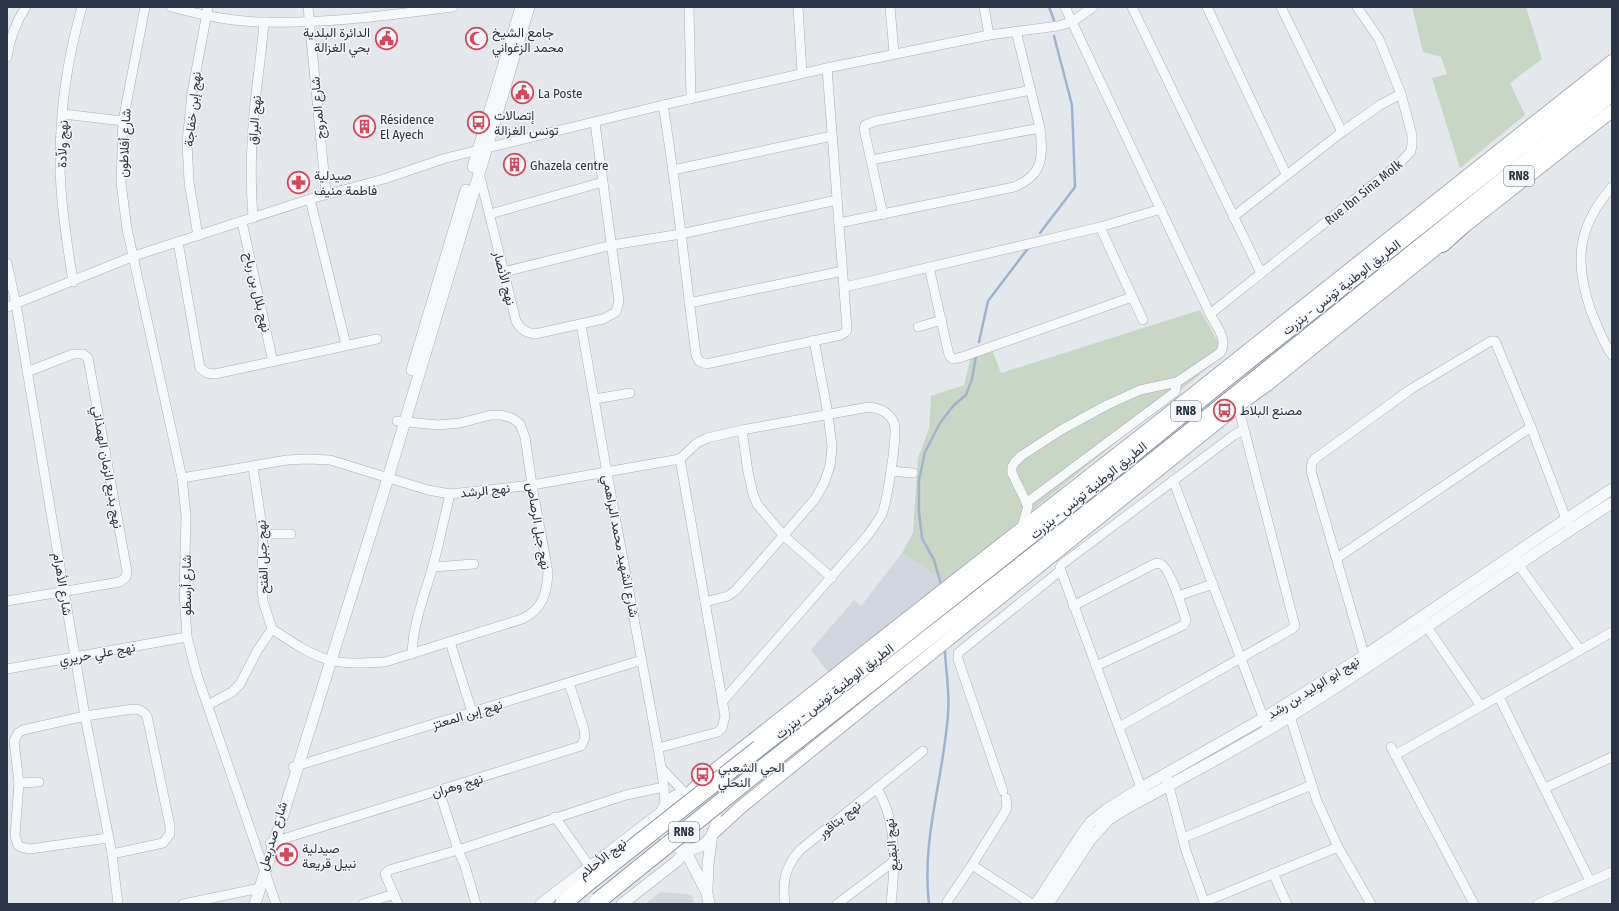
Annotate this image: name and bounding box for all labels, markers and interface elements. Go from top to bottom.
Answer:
place label: الدائرة البلدية بحي الغزالة [303,25,370,58]
place label: جامع الشيخ محمد الزغواني [492,25,564,58]
public building icon: الدائرة البلدية بحي الغزالة [373,26,399,52]
mosque icon: جامع الشيخ محمد الزغواني [463,26,489,52]
street label: نهج إبن خفاجة [181,70,206,148]
street label: شارع المروج [307,76,330,140]
public building icon: La Poste [510,80,536,106]
place label: La Poste [538,86,582,101]
street label: نهج البراق [245,94,266,146]
street label: شارع أفلاطون [115,108,136,178]
place label: إتصالات تونس الغزالة [494,108,558,139]
bus stop icon: إتصالات تونس الغزالة [465,109,491,135]
place label: Résidence El Ayech [380,112,434,142]
building icon: Résidence El Ayech [351,113,377,139]
street label: نهج ولاّدة [54,120,73,168]
building icon: Ghazela centre [502,152,528,178]
street label: Rue Ibn Sina Molk [1322,156,1406,228]
place label: Ghazela centre [530,158,608,173]
road number: RN8 [1504,166,1534,186]
place label: صيدلية فاطمة منيف [314,168,377,198]
pharmacy icon: صيدلية فاطمة منيف [285,169,311,195]
street label: الطريق الوطنية تونس - بنزرت [1279,237,1404,339]
street label: نهج الأنصار [488,248,519,308]
street label: نهج بلال بن رباح [239,251,274,334]
bus stop icon: مصنع البلاط [1212,397,1238,423]
road number: RN8 [1171,401,1201,421]
place label: مصنع البلاط [1240,403,1302,420]
street label: نهج بديع الزمان الهمذاني [86,405,126,530]
street label: الطريق الوطنية تونس - بنزرت [1027,439,1150,543]
street label: شارع الشهيد محمد البراهمي [596,474,642,619]
street label: نهج الرشد [459,480,511,503]
street label: نهج جبل الرصاص [521,481,554,572]
street label: نهج جبل الفتح [254,519,273,594]
street label: شارع الأهرام [48,552,75,617]
street label: شارع أرسطو [179,555,196,615]
street label: نهج علي حريري [58,639,137,671]
street label: الطريق الوطنية تونس - بنزرت [772,641,897,743]
street label: نهج ابو الوليد بن رشد [1264,653,1363,723]
street label: نهج إبن المعتز [429,697,505,735]
place label: الحي الشعبي النحلي [718,760,784,793]
bus stop icon: الحي الشعبي النحلي [689,761,715,787]
street label: نهج وهران [430,770,486,802]
street label: نهج بتاقور [814,797,865,843]
street label: شارع صدربعل [255,800,292,873]
street label: نهج البقيع [882,817,903,872]
road number: RN8 [669,822,699,842]
street label: نهج الأحلام [575,835,631,883]
place label: صيدلية نبيل قريعة [302,841,357,872]
pharmacy icon: صيدلية نبيل قريعة [274,842,300,868]

